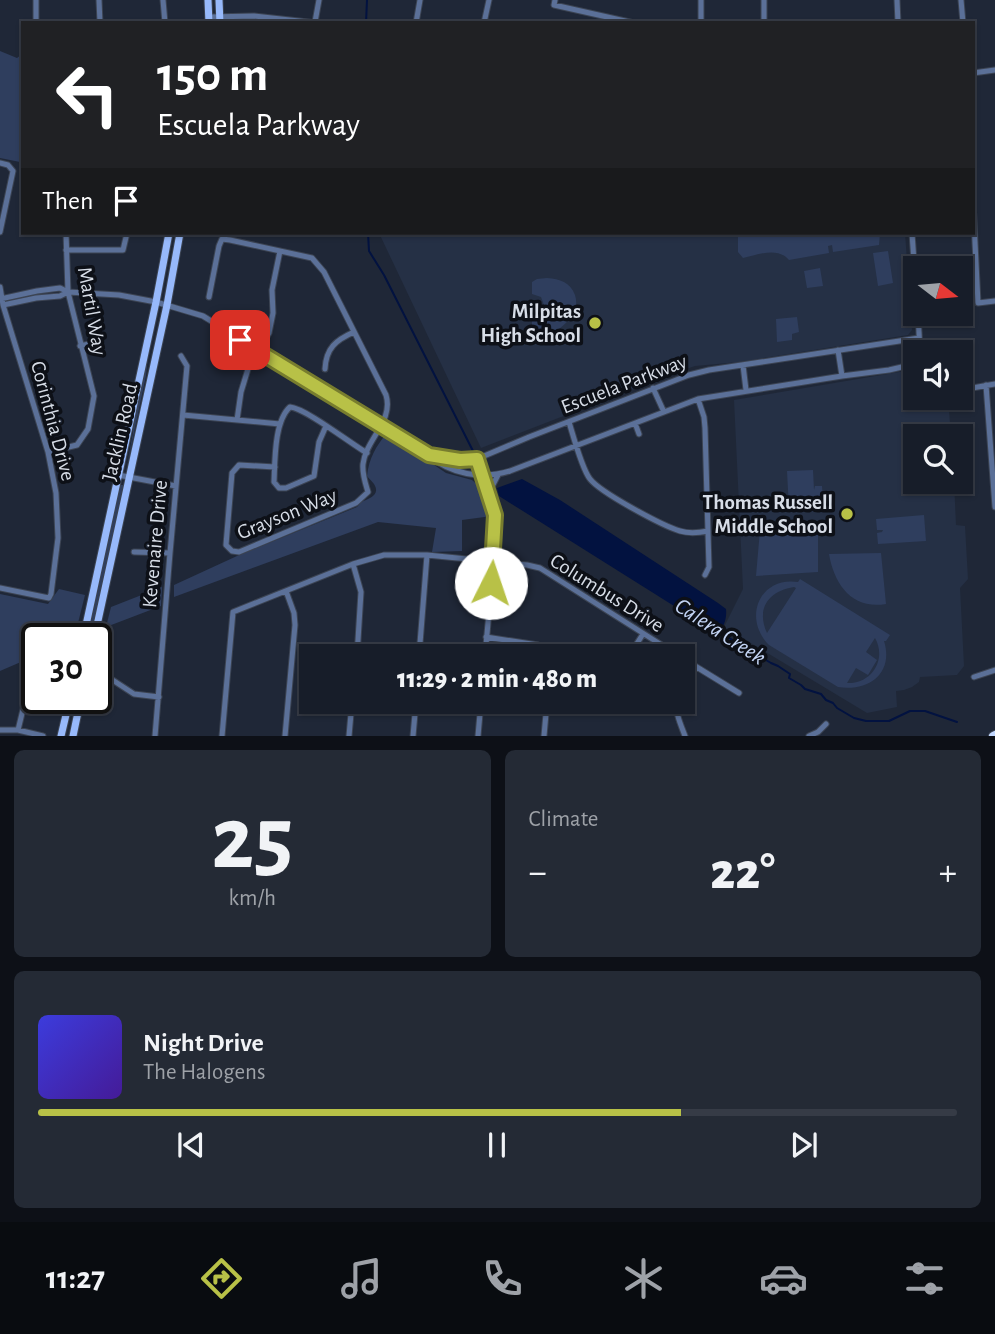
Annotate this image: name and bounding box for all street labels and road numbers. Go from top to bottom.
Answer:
street label: Martil Way [74,265,110,357]
street label: Escuela Parkway [558,350,690,418]
street label: Corinthia Drive [27,359,79,483]
street label: Jacklin Road [99,381,141,483]
street label: Kevenaire Drive [139,479,171,609]
street label: Grayson Way [234,485,340,543]
street label: Columbus Drive [546,550,668,636]

